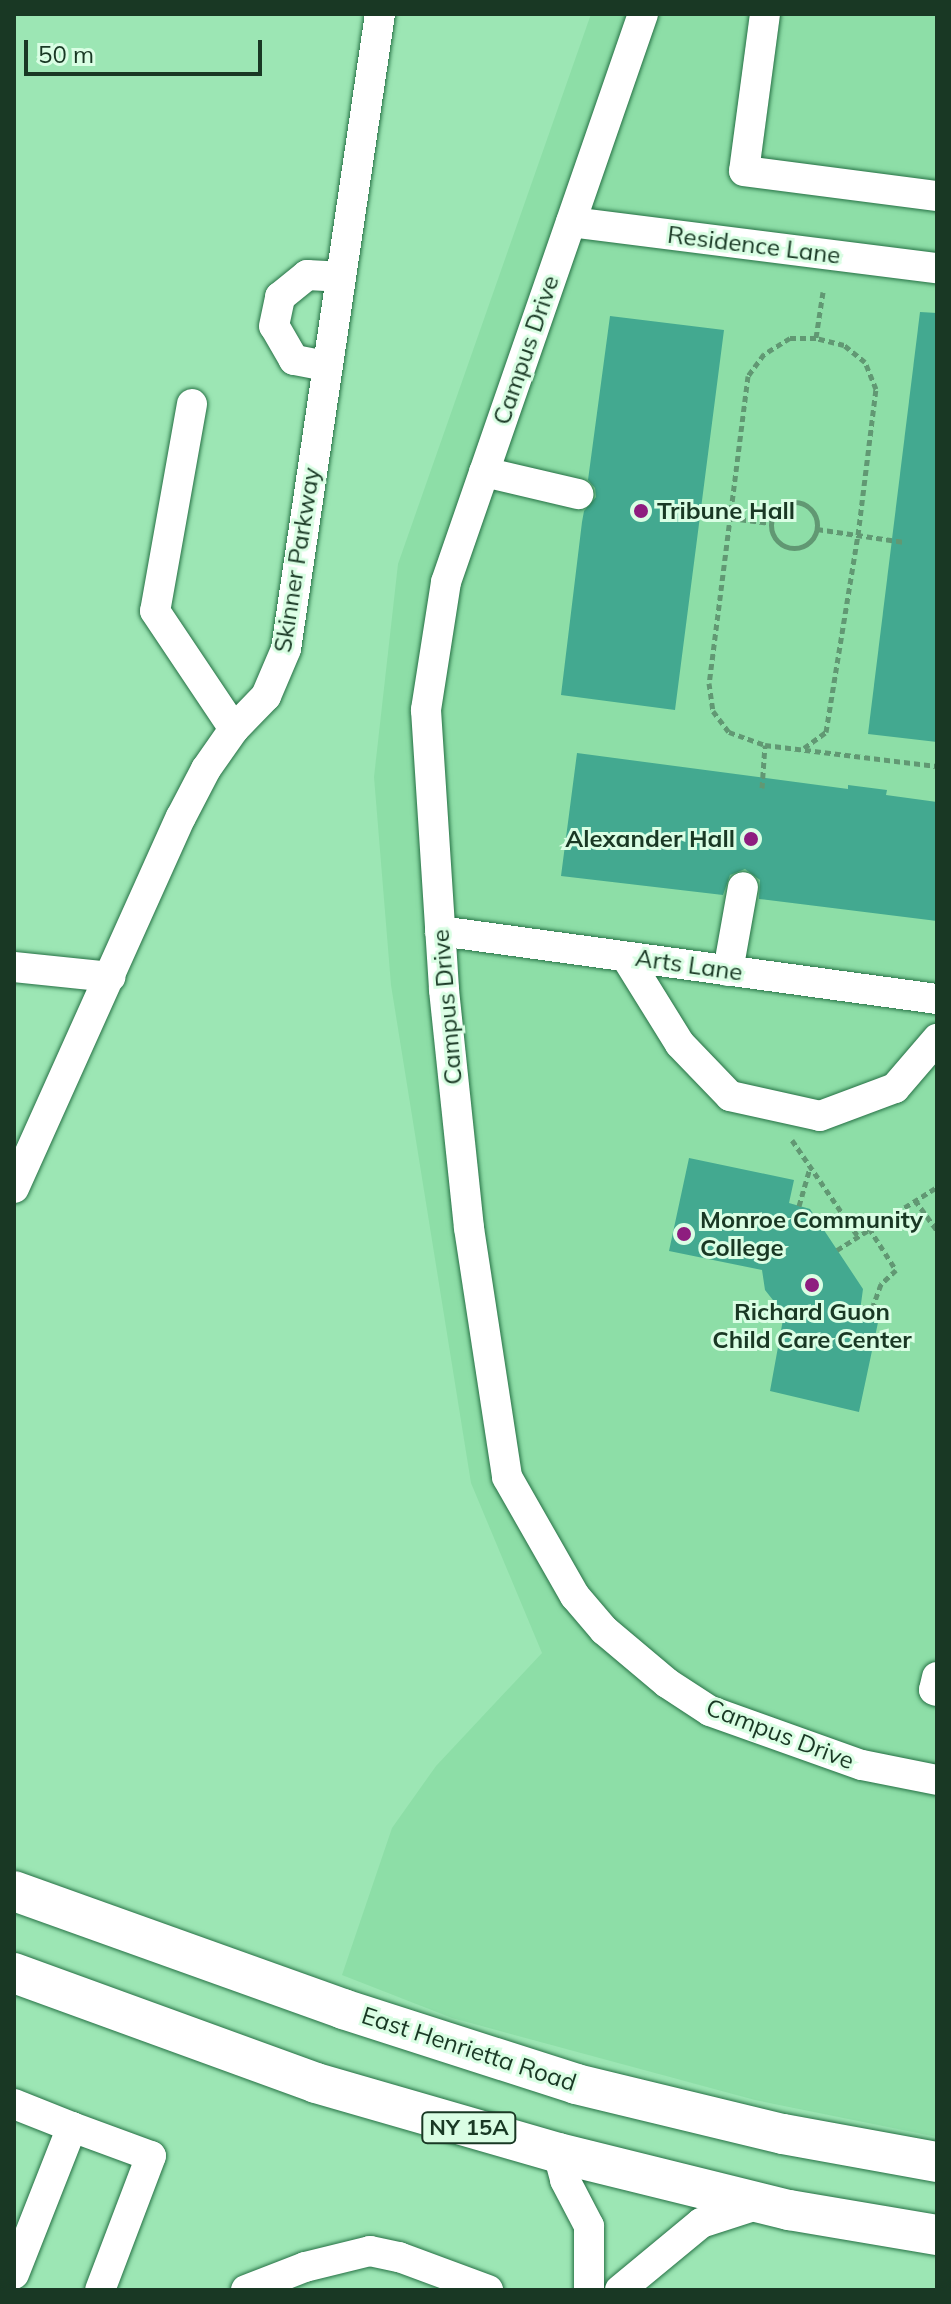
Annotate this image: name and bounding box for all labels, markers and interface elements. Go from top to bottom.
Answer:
scale bar [28,24,266,74]
text: 50 m [38,39,94,69]
street label: Residence Lane [666,220,842,270]
street label: Campus Drive [487,272,565,428]
street label: Skinner Parkway [268,465,326,655]
place label: Tribune Hall [657,497,795,525]
marker: Tribune Hall [632,502,650,520]
place label: Alexander Hall [565,825,735,853]
marker: Alexander Hall [742,830,760,848]
street label: Campus Drive [426,928,468,1086]
street label: Arts Lane [633,943,745,987]
place label: Monroe Community College [700,1206,923,1262]
marker: Monroe Community College [675,1225,693,1243]
marker: Richard Guon Child Care Center [803,1276,821,1294]
place label: Richard Guon Child Care Center [712,1298,912,1354]
street label: Campus Drive [702,1693,858,1775]
street label: East Henrietta Road [358,2001,580,2097]
road number: NY 15A [421,2110,517,2146]

